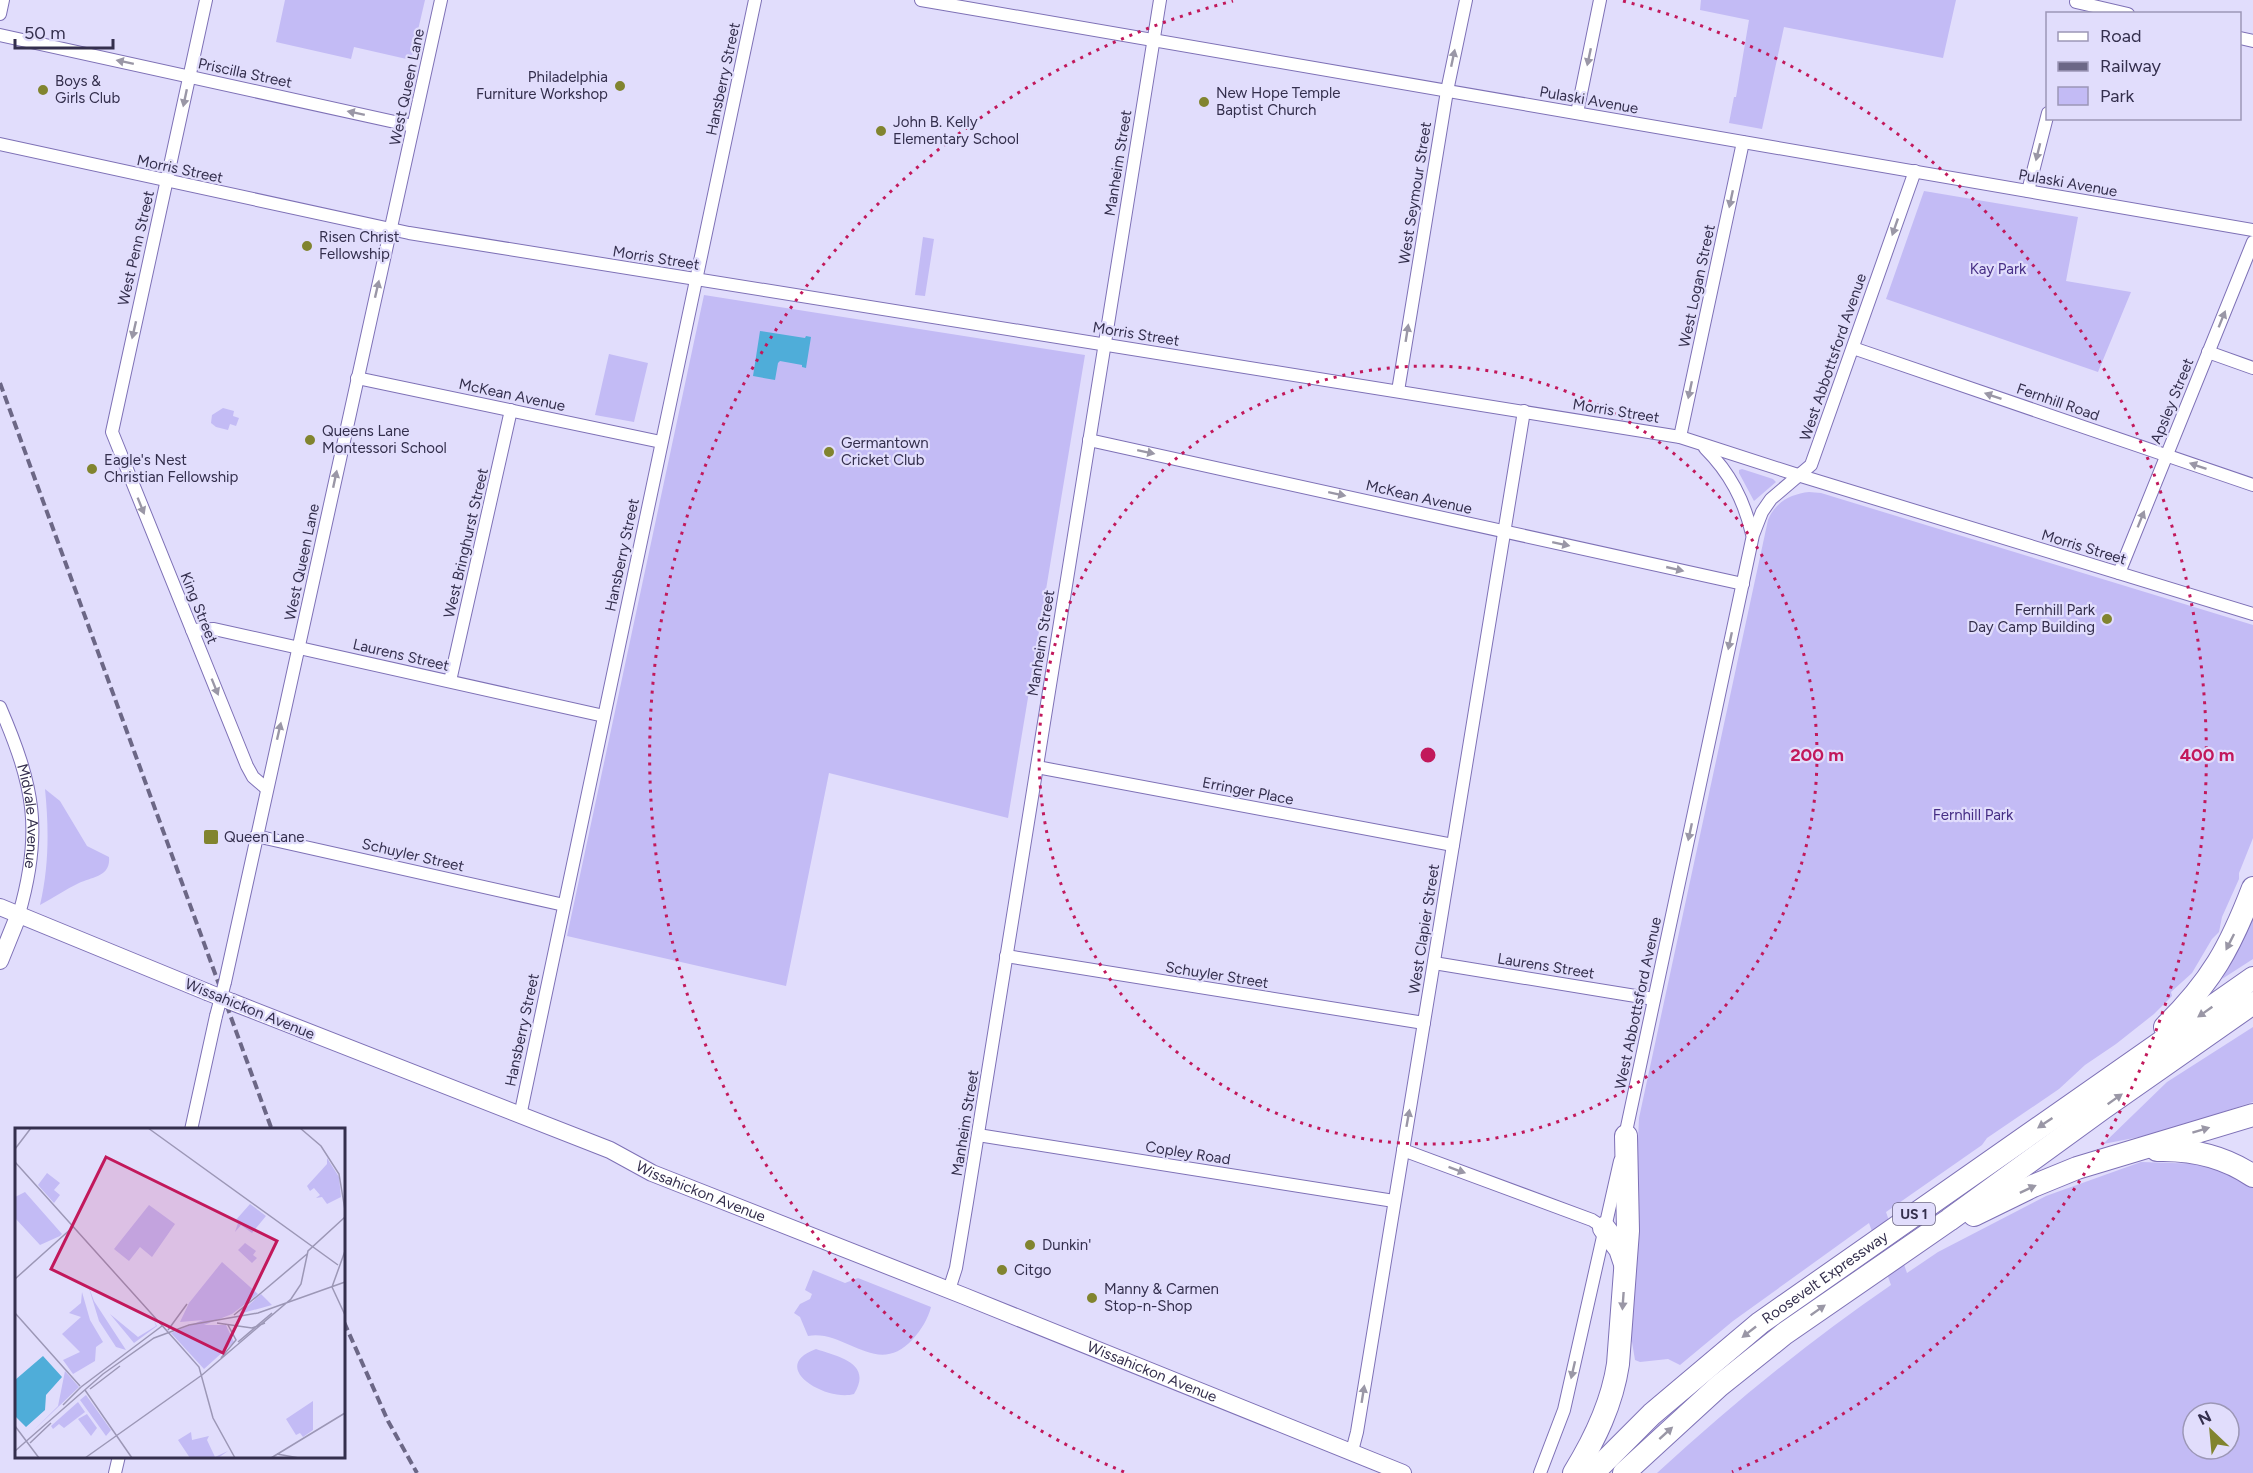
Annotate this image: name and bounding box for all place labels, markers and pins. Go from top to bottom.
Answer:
place label: Philadelphia Furniture Workshop [476,68,608,103]
place label: Boys & Girls Club [55,72,120,107]
marker: Philadelphia Furniture Workshop [613,79,627,93]
marker: Boys & Girls Club [36,83,50,97]
place label: New Hope Temple Baptist Church [1216,84,1340,119]
marker: New Hope Temple Baptist Church [1197,95,1211,109]
place label: John B. Kelly Elementary School [893,113,1019,148]
marker: John B. Kelly Elementary School [874,124,888,138]
place label: Risen Christ Fellowship [319,228,400,263]
marker: Risen Christ Fellowship [300,239,314,253]
place label: Queens Lane Montessori School [322,422,447,457]
marker: Queens Lane Montessori School [303,433,317,447]
place label: Germantown Cricket Club [841,434,929,469]
marker: Germantown Cricket Club [822,445,836,459]
place label: Eagle's Nest Christian Fellowship [104,451,239,486]
marker: Eagle's Nest Christian Fellowship [85,462,99,476]
place label: Fernhill Park Day Camp Building [1968,601,2096,636]
marker: Fernhill Park Day Camp Building [2100,612,2114,626]
centre of rings [1418,745,1438,765]
marker: Queen Lane [202,828,220,846]
place label: Queen Lane [224,828,305,846]
place label: Dunkin' [1042,1236,1091,1254]
marker: Dunkin' [1023,1238,1037,1252]
place label: Citgo [1014,1261,1052,1279]
marker: Citgo [995,1263,1009,1277]
place label: Manny & Carmen Stop-n-Shop [1104,1280,1219,1315]
marker: Manny & Carmen Stop-n-Shop [1085,1291,1099,1305]

